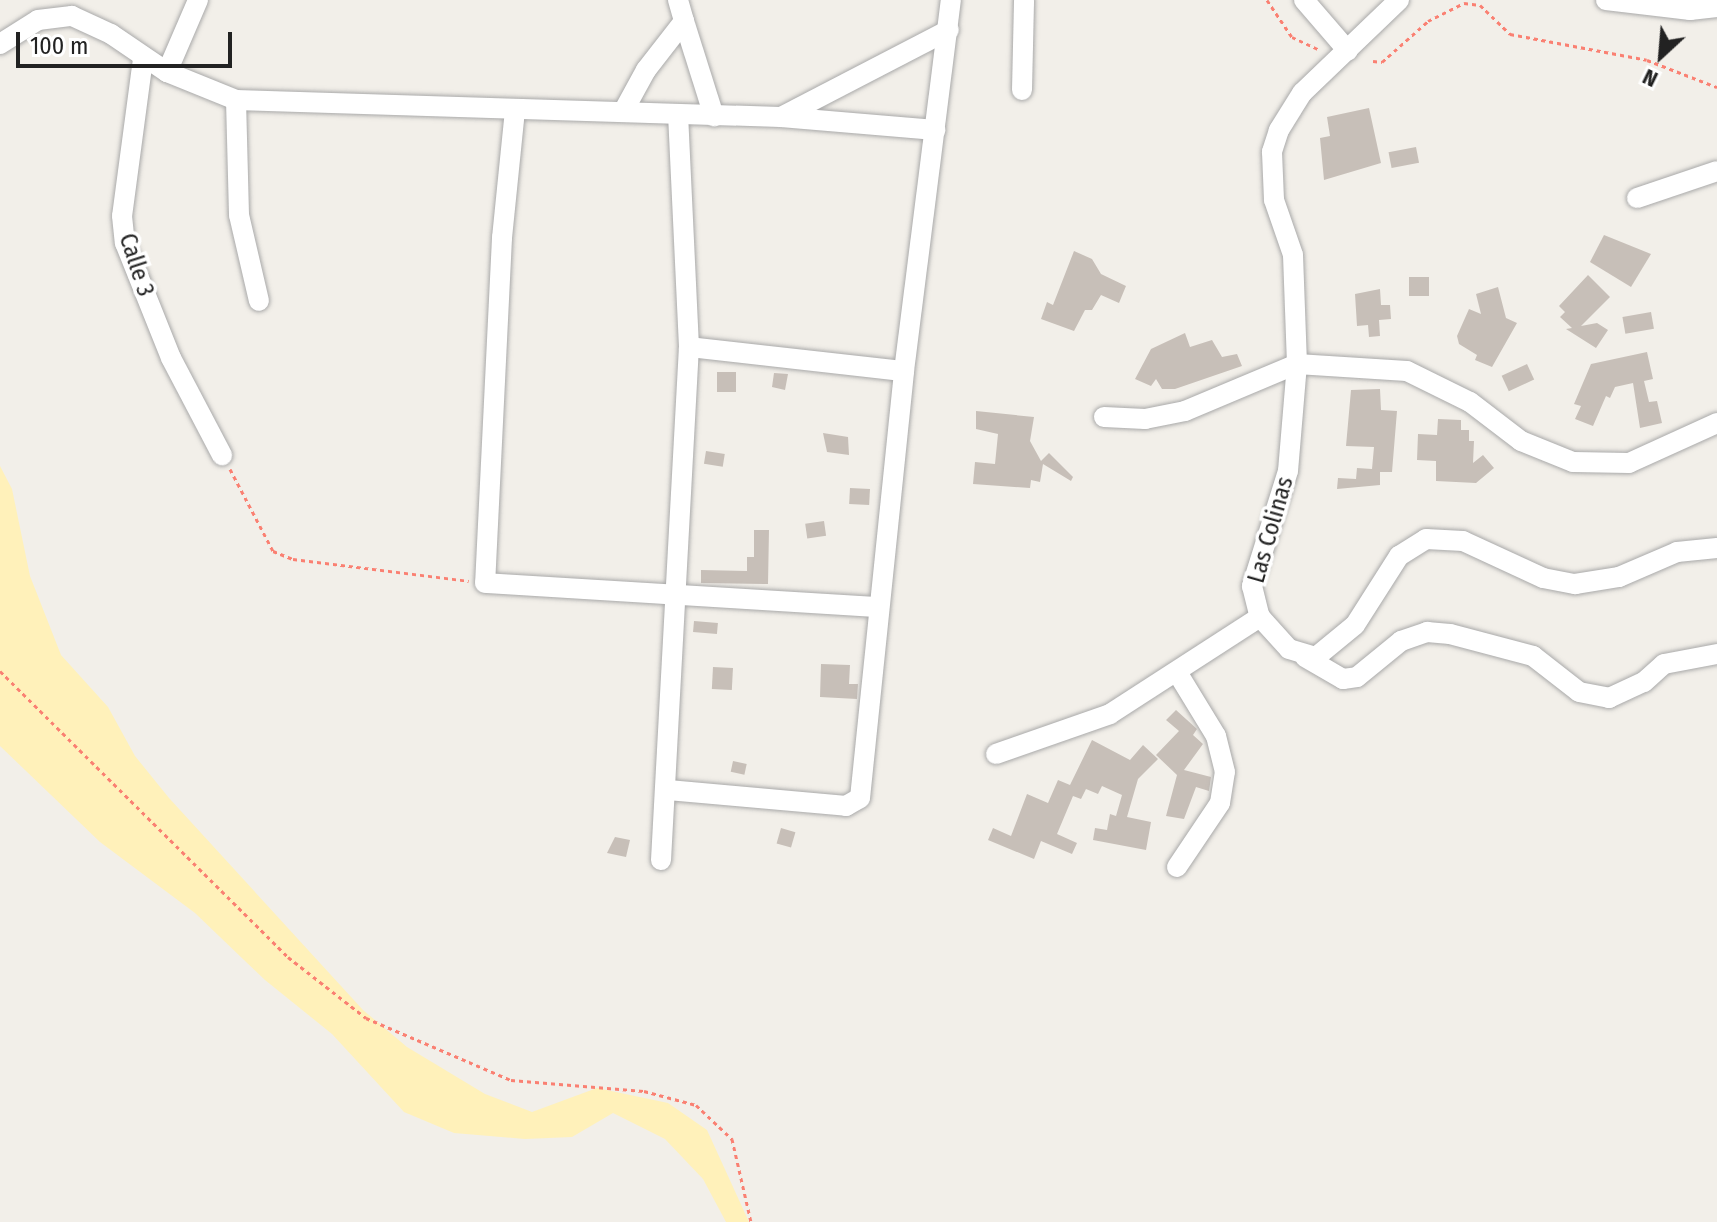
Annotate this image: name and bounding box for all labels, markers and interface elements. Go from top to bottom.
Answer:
scale bar [20,16,236,66]
north arrow [1621,16,1701,96]
text: 100 m [30,32,88,60]
text: N [1638,63,1662,93]
street label: Calle 3 [112,230,160,300]
street label: Las Colinas [1242,474,1300,586]

